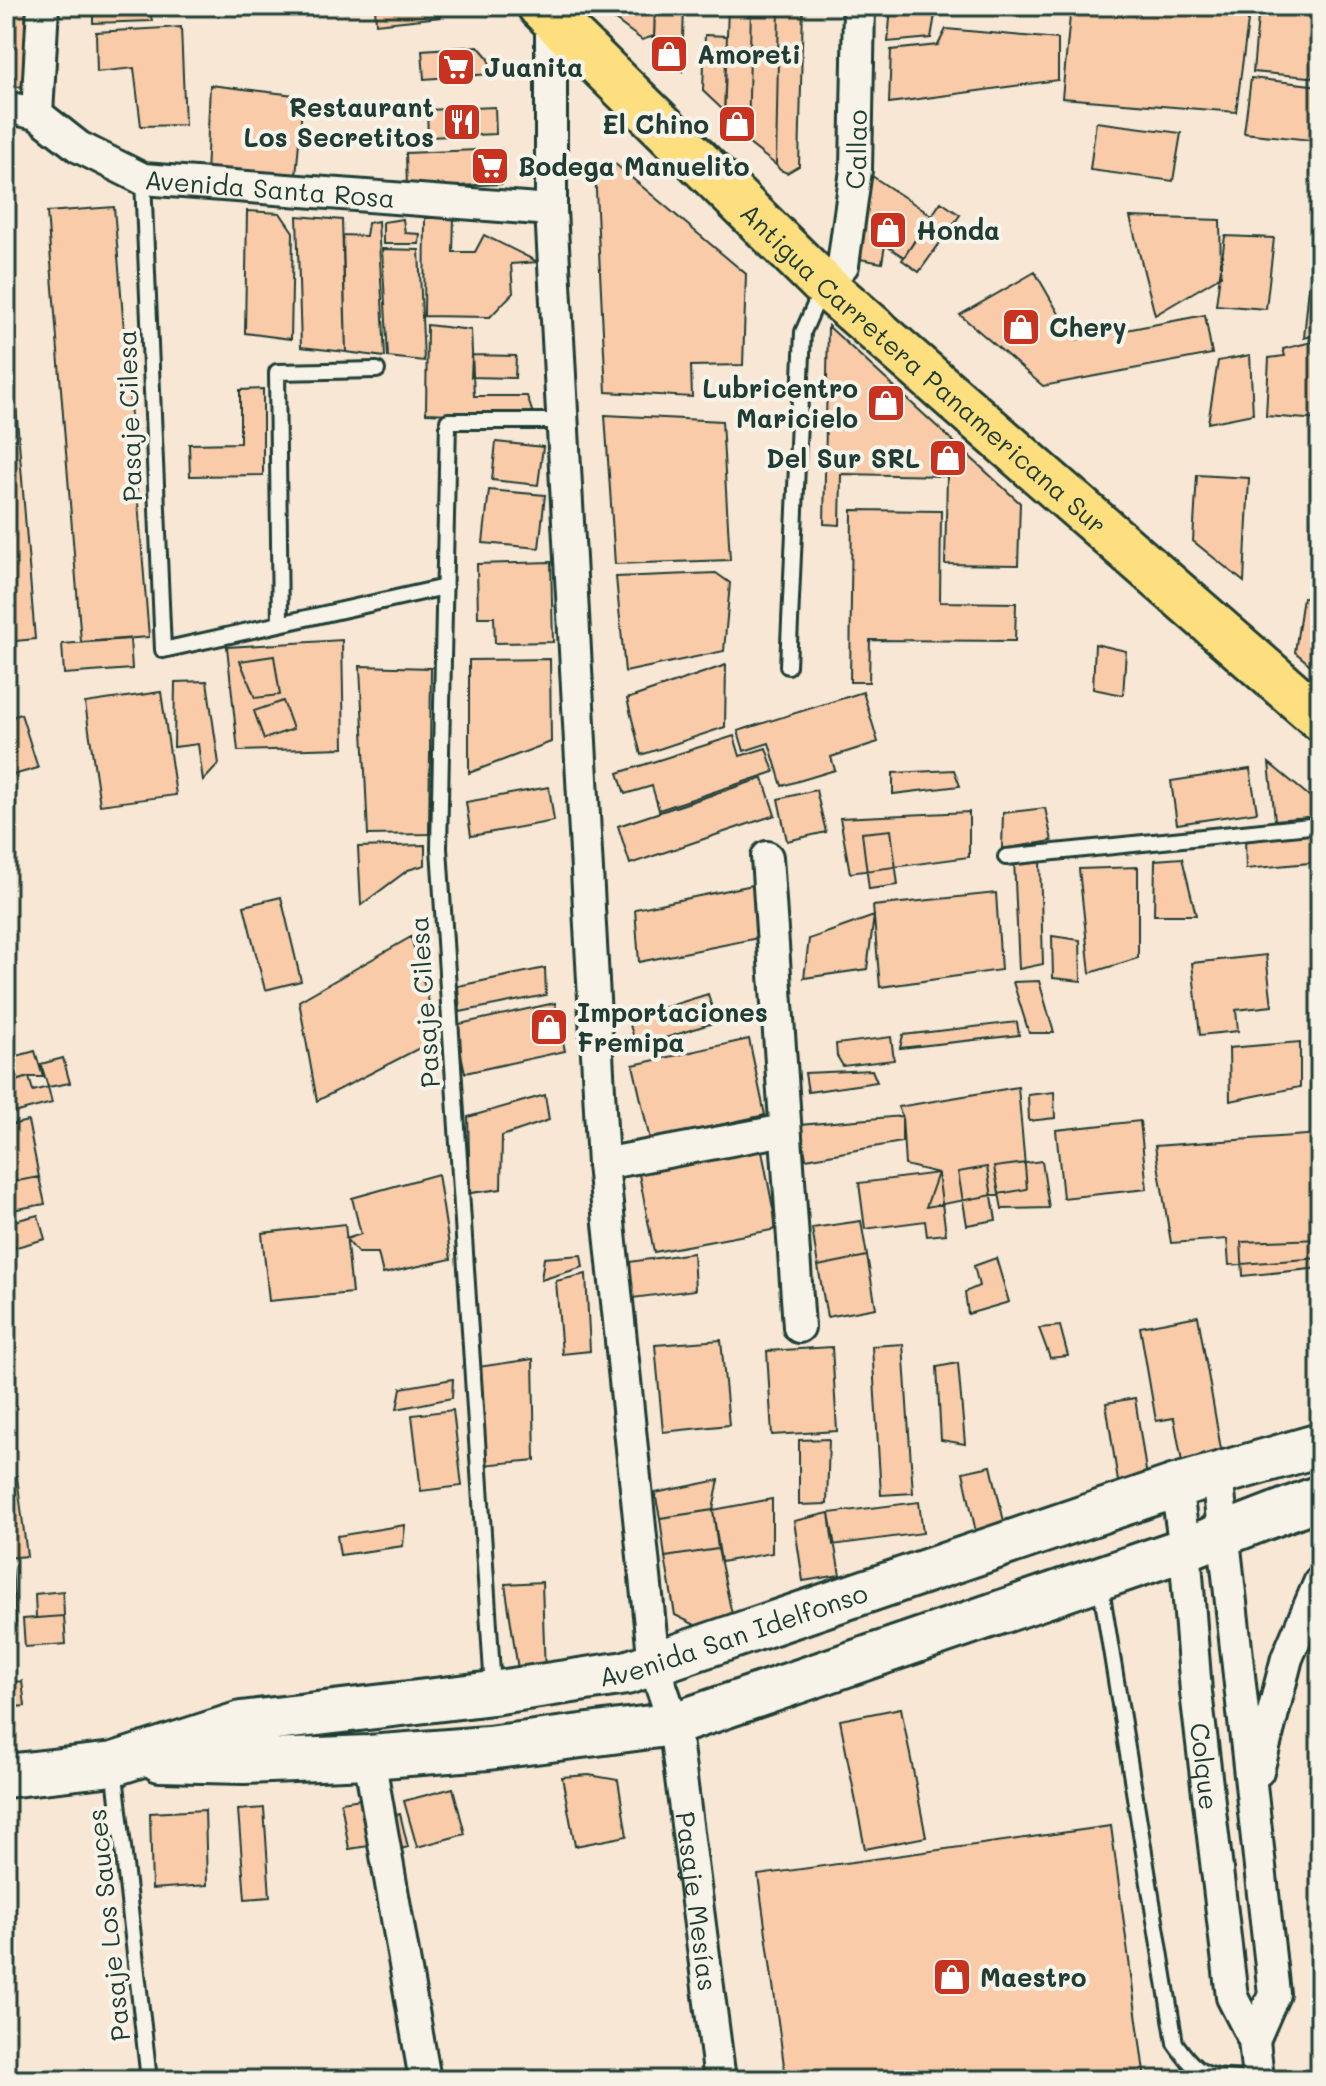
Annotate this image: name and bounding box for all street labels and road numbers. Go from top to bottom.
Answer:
street label: Callao [837,109,874,191]
street label: Avenida Santa Rosa [144,162,396,215]
street label: Antigua Carretera Panamericana Sur [733,195,1114,541]
street label: Pasaje Cilesa [109,329,149,503]
street label: Pasaje Cilesa [401,915,447,1089]
street label: Avenida San Idelfonso [597,1575,872,1694]
street label: Colque [1183,1721,1227,1812]
street label: Pasaje Los Sauces [79,1807,137,2043]
street label: Pasaje Mesías [668,1809,725,1993]

